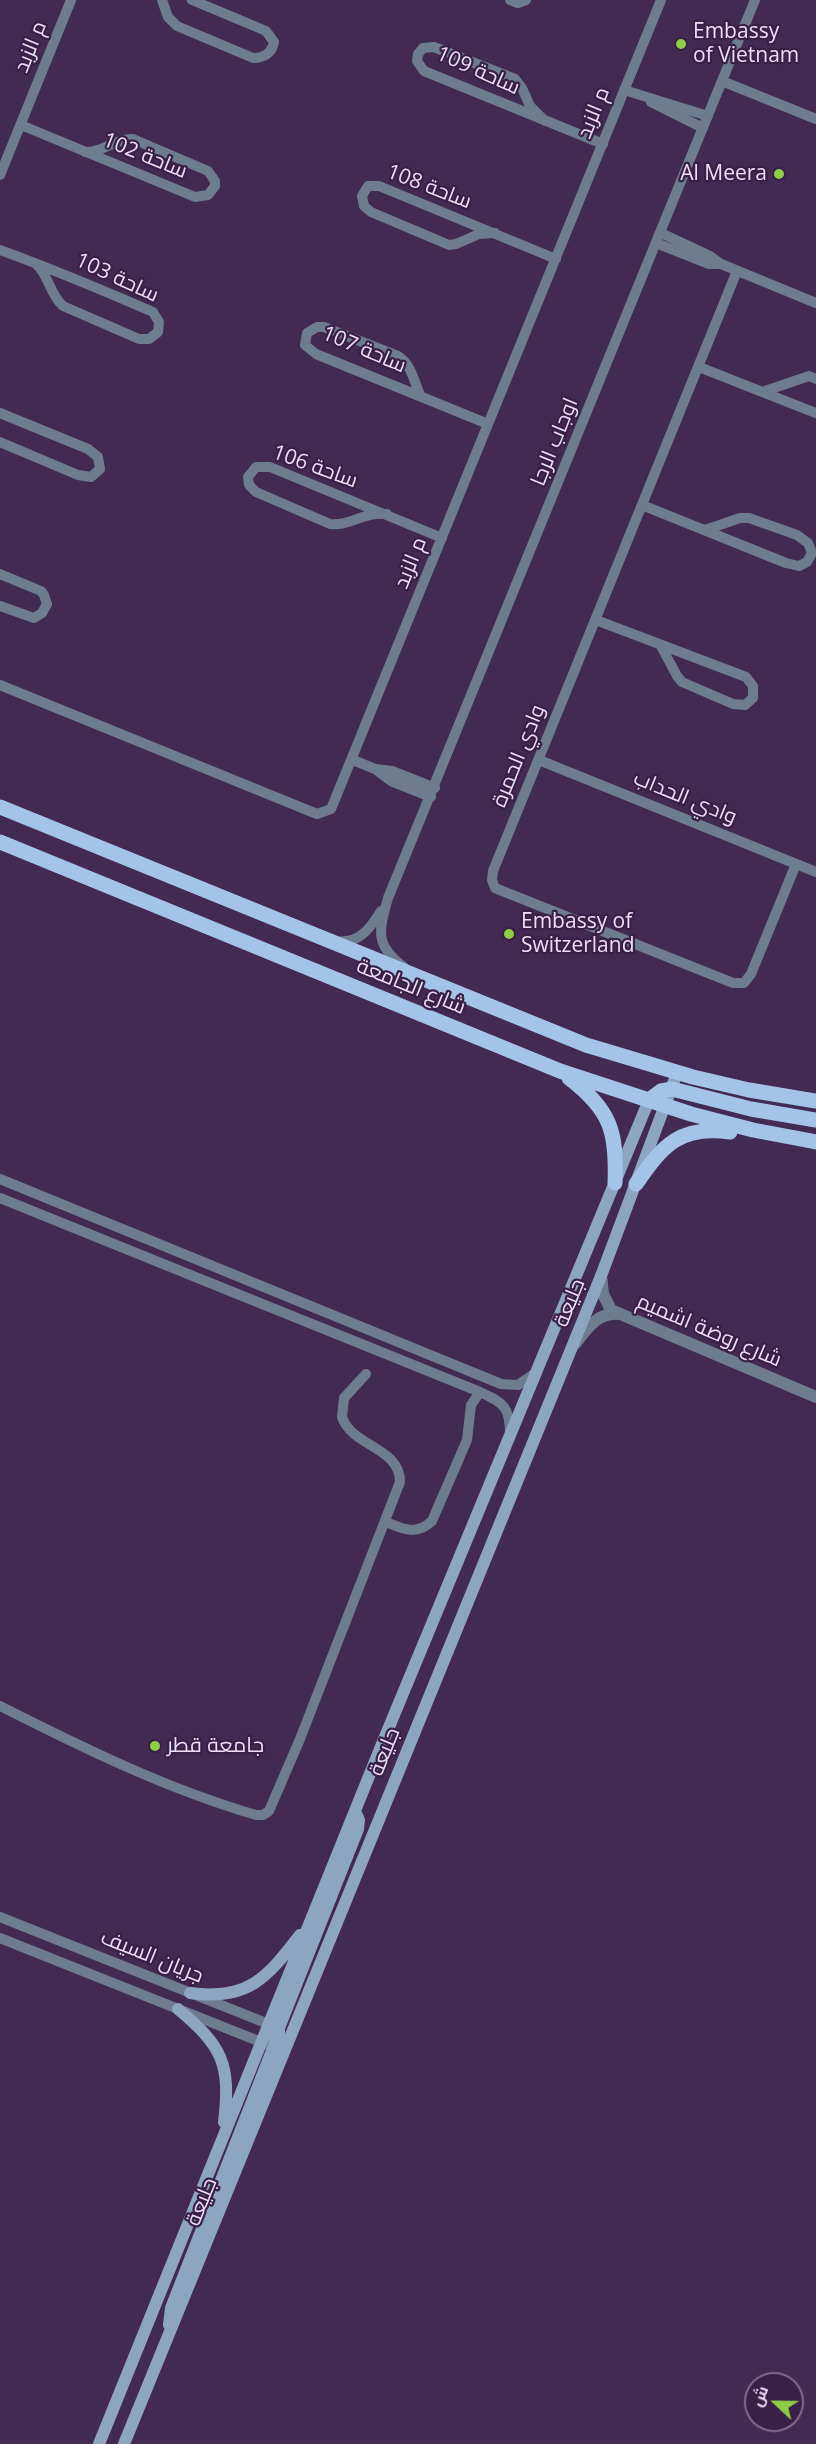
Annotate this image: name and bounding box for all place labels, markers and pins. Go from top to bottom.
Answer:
place label: Embassy of Vietnam [693,19,799,69]
marker: Embassy of Vietnam [674,37,688,51]
place label: Al Meera [680,161,767,187]
marker: Al Meera [772,167,786,181]
place label: Embassy of Switzerland [521,909,634,959]
marker: Embassy of Switzerland [502,927,516,941]
place label: جامعة قطر [167,1733,264,1759]
marker: جامعة قطر [148,1739,162,1753]

